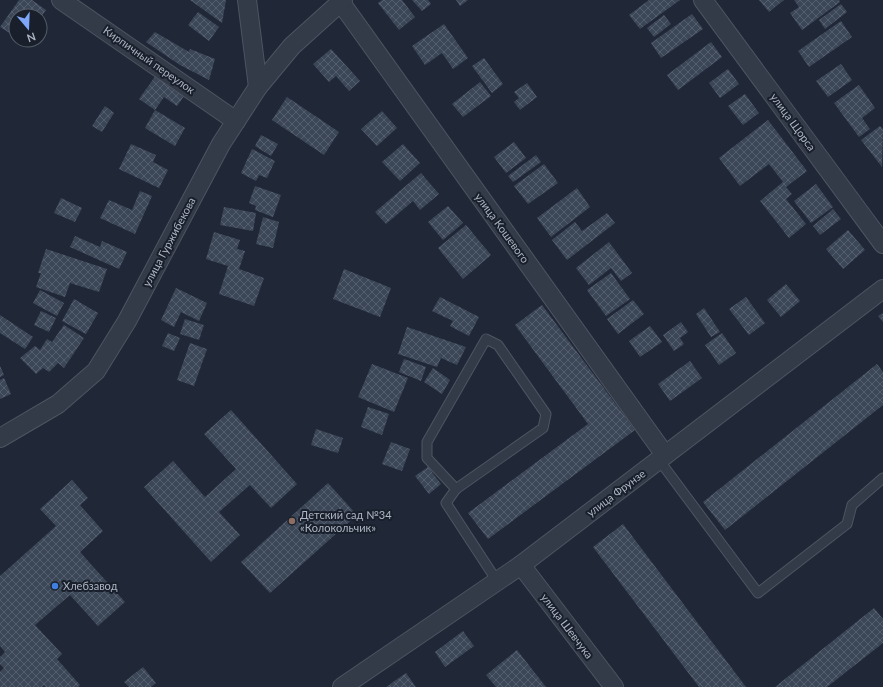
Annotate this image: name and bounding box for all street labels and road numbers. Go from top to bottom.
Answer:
street label: Кирпичный переулок [101,23,198,96]
street label: улица Щорса [768,90,819,153]
street label: улица Кошевого [473,190,532,265]
street label: улица Гуржибекова [140,195,198,289]
street label: улица Фрунзе [584,466,648,519]
street label: улица Шевчука [539,591,596,661]

